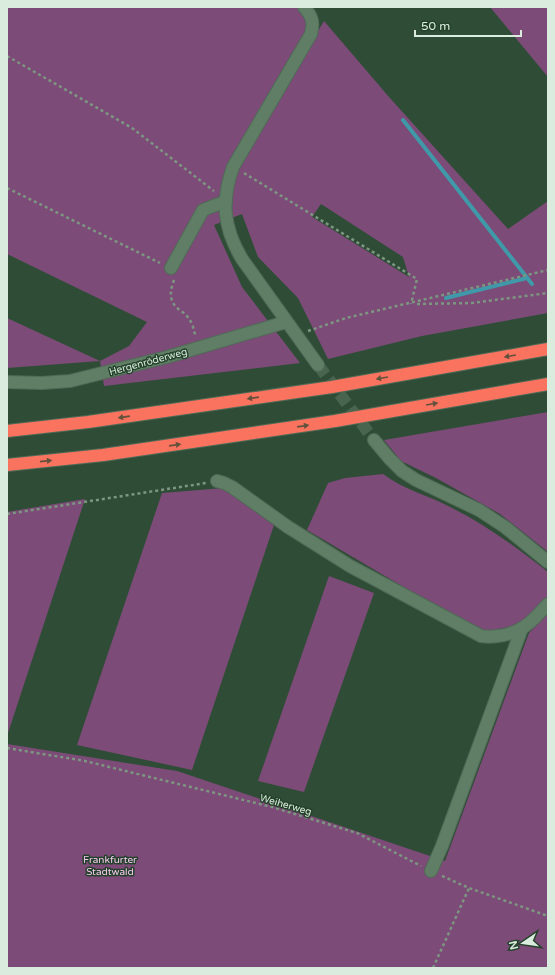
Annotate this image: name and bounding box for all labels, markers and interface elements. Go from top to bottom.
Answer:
scale bar [415,12,521,38]
text: 50 m [421,19,450,33]
street label: Hergenröderweg [108,346,189,378]
one-way arrow [503,353,516,359]
one-way arrow [375,375,388,381]
one-way arrow [247,395,259,401]
one-way arrow [425,401,438,407]
one-way arrow [118,414,131,420]
one-way arrow [297,423,309,429]
one-way arrow [169,442,181,448]
one-way arrow [40,458,52,465]
street label: Weiherweg [258,792,313,818]
park label: Frankfurter Stadtwald [83,854,137,878]
north arrow [503,923,543,963]
text: N [506,939,521,951]

